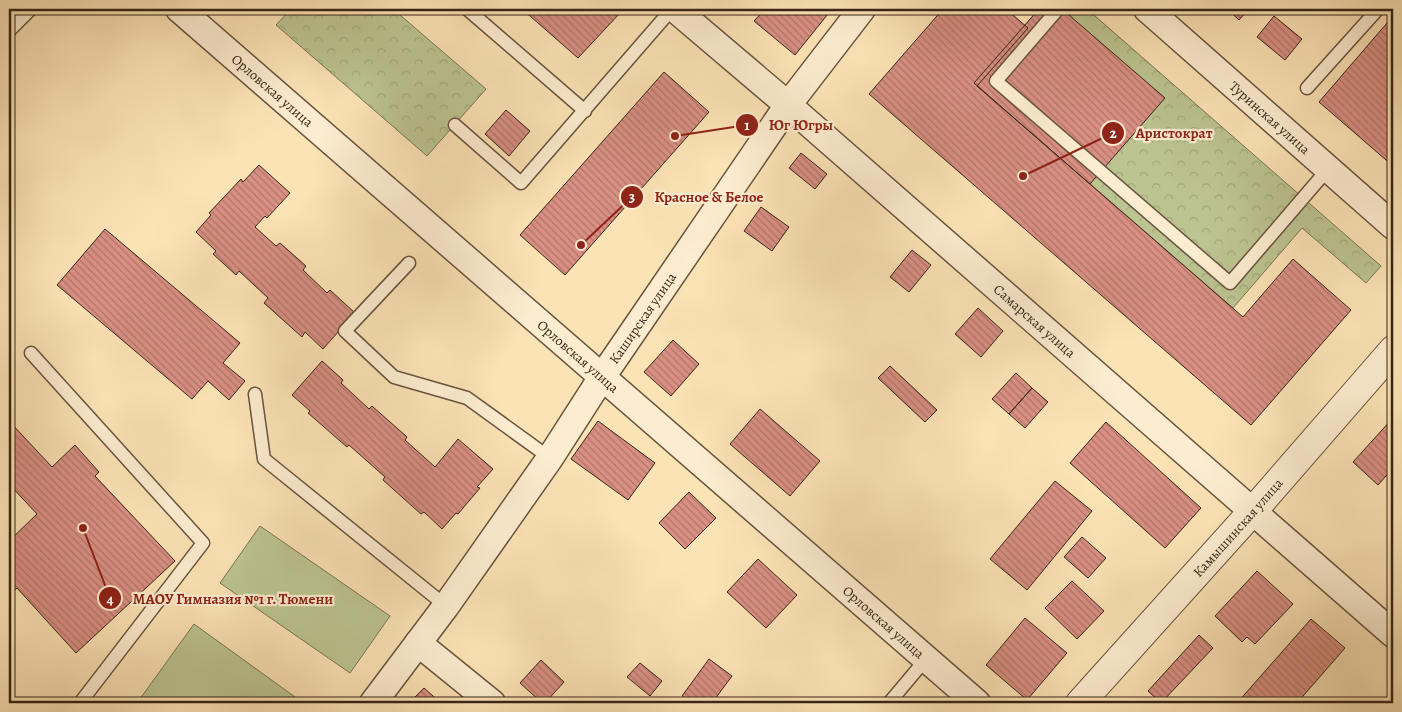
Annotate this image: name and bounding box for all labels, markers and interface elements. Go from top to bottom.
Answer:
street label: Орловская улица [227,50,318,132]
street label: Туринская улица [1225,77,1315,159]
callout: Юг Югры [734,110,843,140]
text: 1 [744,115,750,135]
text: Юг Югры [769,115,833,135]
callout: Аристократ [1100,118,1222,148]
text: 2 [1109,123,1117,143]
text: Аристократ [1135,123,1213,143]
callout: Красное & Белое [619,182,774,212]
text: 3 [629,187,635,207]
text: Красное & Белое [654,187,764,207]
street label: Каширская улица [605,268,681,368]
street label: Самарская улица [989,280,1080,363]
street label: Орловская улица [533,316,623,398]
street label: Камышинская улица [1189,474,1288,581]
street label: Орловская улица [838,581,929,663]
callout: МАОУ Гимназия №1 г. Тюмени [97,583,343,613]
text: 4 [106,589,114,609]
text: МАОУ Гимназия №1 г. Тюмени [133,589,333,609]

